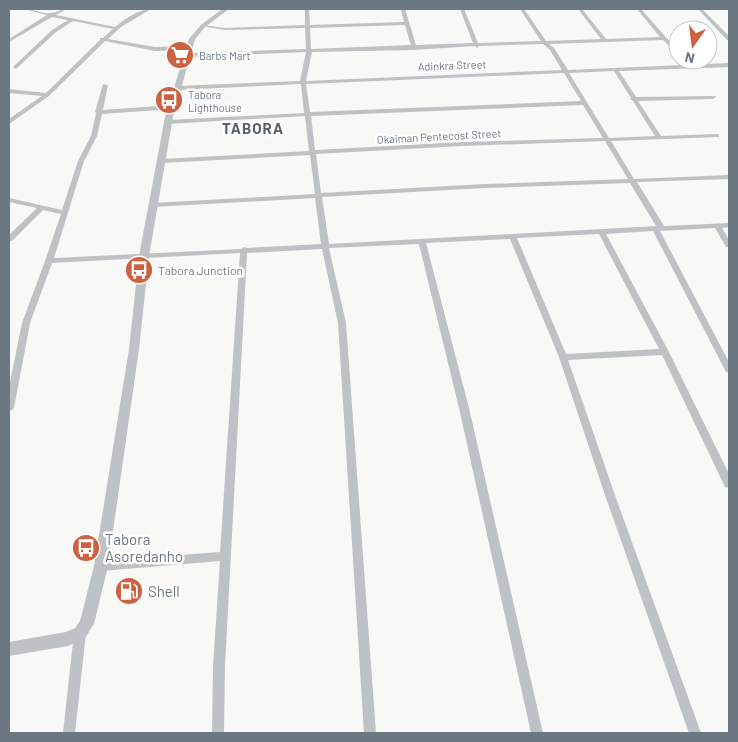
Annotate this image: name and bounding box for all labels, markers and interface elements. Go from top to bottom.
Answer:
north arrow [668,20,718,70]
supermarket icon: Barbs Mart [165,40,195,70]
place label: Barbs Mart [199,49,251,62]
text: N [683,49,696,67]
street label: Adinkra Street [417,57,487,73]
bus stop icon: Tabora Lighthouse [154,85,184,115]
place label: Tabora Lighthouse [188,88,242,114]
district label: TABORA [222,119,284,137]
street label: Okaiman Pentecost Street [376,126,502,146]
bus stop icon: Tabora Junction [124,255,154,285]
place label: Tabora Junction [158,263,243,277]
place label: Tabora Asoredanho [105,530,183,565]
bus stop icon: Tabora Asoredanho [71,533,101,563]
fuel station icon: Shell [114,576,144,606]
place label: Shell [148,582,180,600]

